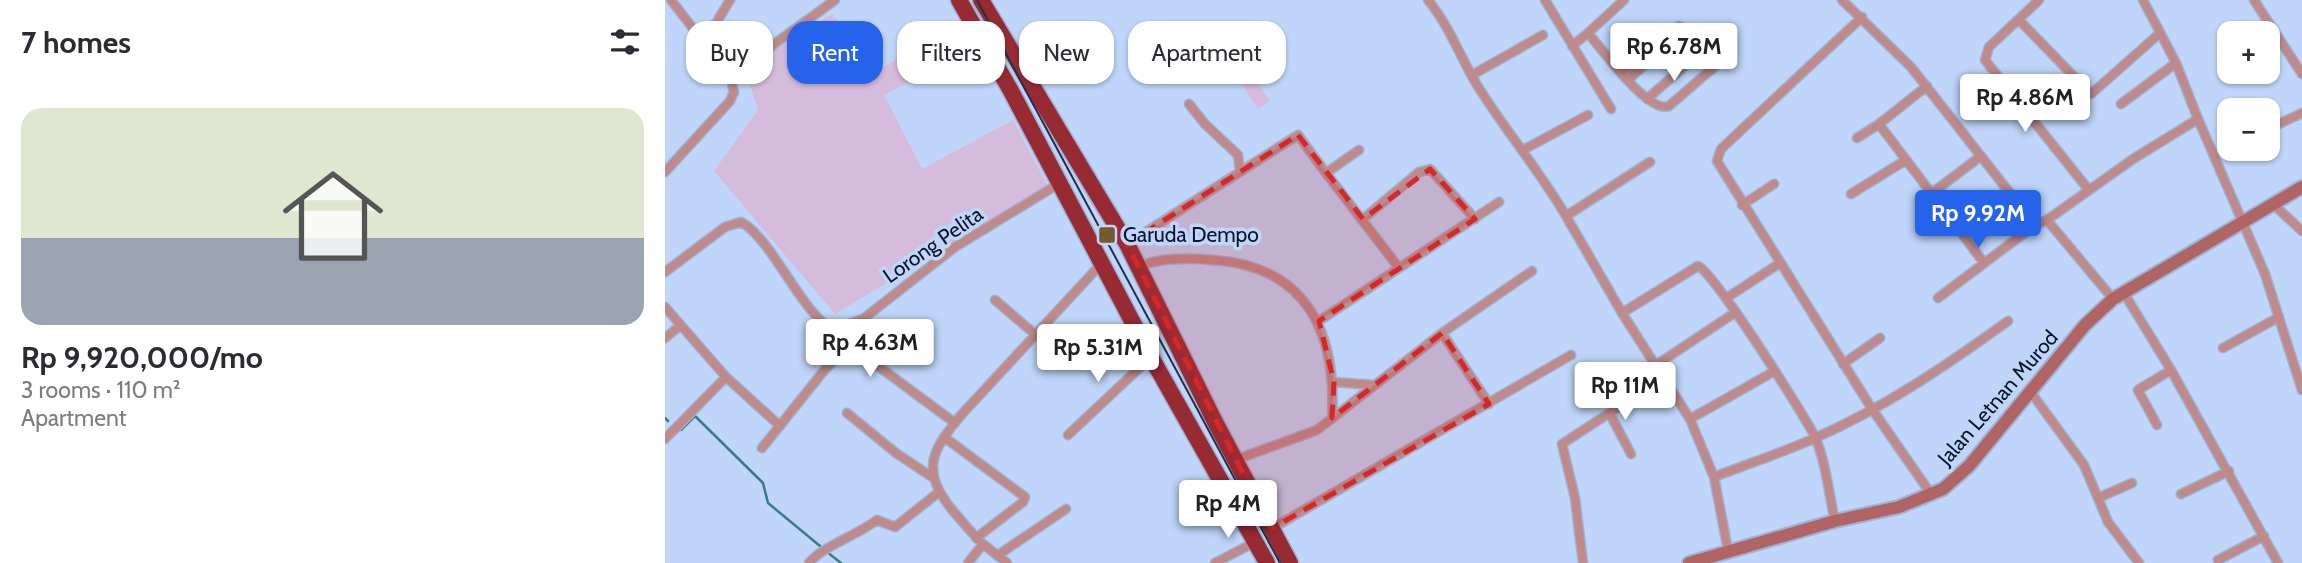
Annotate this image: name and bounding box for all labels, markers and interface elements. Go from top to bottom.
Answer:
chip: Buy [686,21,773,84]
chip: Rent [787,21,883,84]
chip: Filters [897,21,1005,84]
chip: New [1019,21,1114,84]
chip: Apartment [1128,21,1286,84]
map controls [2217,21,2280,161]
button: + [2217,21,2280,84]
icon: filters [606,23,644,61]
text: 7 homes [21,24,131,61]
pin: Rp 6.78M [1602,24,1746,83]
text: Rp 6.78M [1626,32,1722,60]
pin: Rp 4.86M [1953,74,2097,134]
text: Rp 4.86M [1976,83,2074,111]
button: − [2217,98,2280,161]
icon: home [270,153,396,279]
pin: Rp 9.92M [1906,190,2050,250]
text: Rp 9.92M [1931,199,2025,227]
street label: Lorong Pelita [878,201,987,288]
place label: Garuda Dempo [1123,222,1259,247]
marker: Garuda Dempo [1097,225,1117,245]
pin: Rp 4.63M [798,320,942,379]
pin: Rp 5.31M [1026,324,1170,384]
street label: Jalan Letnan Murod [1932,325,2063,471]
text: Rp 4.63M [822,328,918,356]
text: Rp 5.31M [1053,333,1143,361]
text: Rp 9,920,000/mo [21,339,263,376]
pin: Rp 11M [1568,362,1682,422]
text: Rp 11M [1591,371,1659,399]
text: 3 rooms · 110 m² [21,376,180,404]
text: Apartment [21,404,126,432]
pin: Rp 4M [1179,480,1277,540]
text: Rp 4M [1195,489,1261,517]

